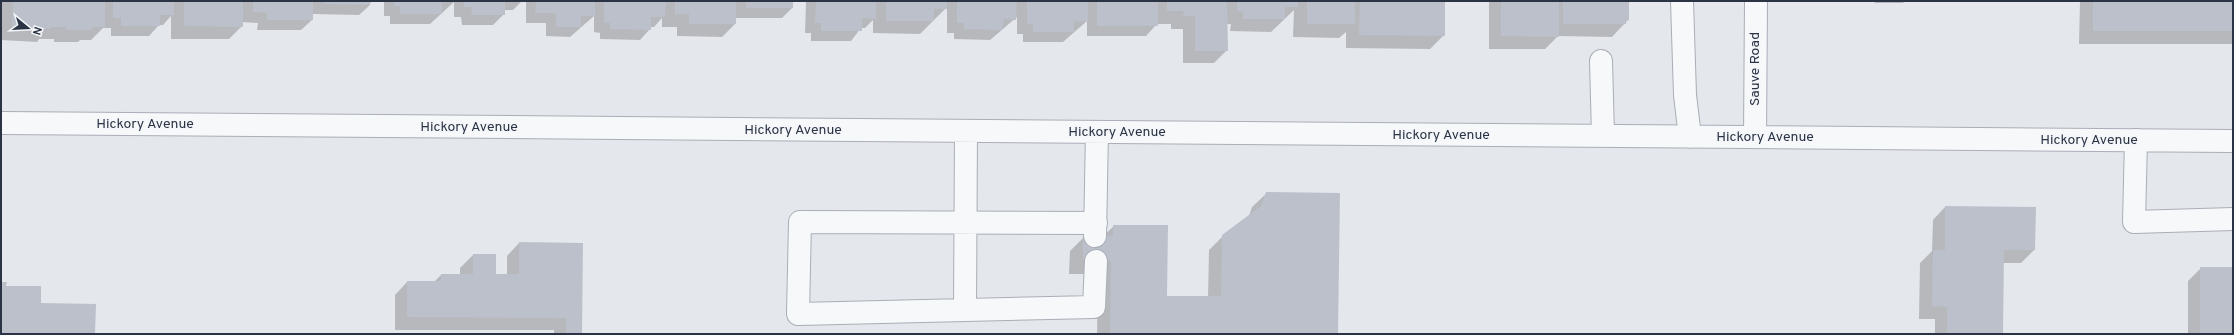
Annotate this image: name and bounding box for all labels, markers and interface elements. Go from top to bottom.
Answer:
north arrow [8,8,48,48]
text: N [29,25,44,37]
street label: Sauve Road [1747,32,1764,106]
street label: Hickory Avenue [96,116,194,133]
street label: Hickory Avenue [420,119,518,136]
street label: Hickory Avenue [744,122,842,139]
street label: Hickory Avenue [1068,124,1166,141]
street label: Hickory Avenue [1392,127,1490,144]
street label: Hickory Avenue [1716,129,1814,146]
street label: Hickory Avenue [2040,132,2138,149]

